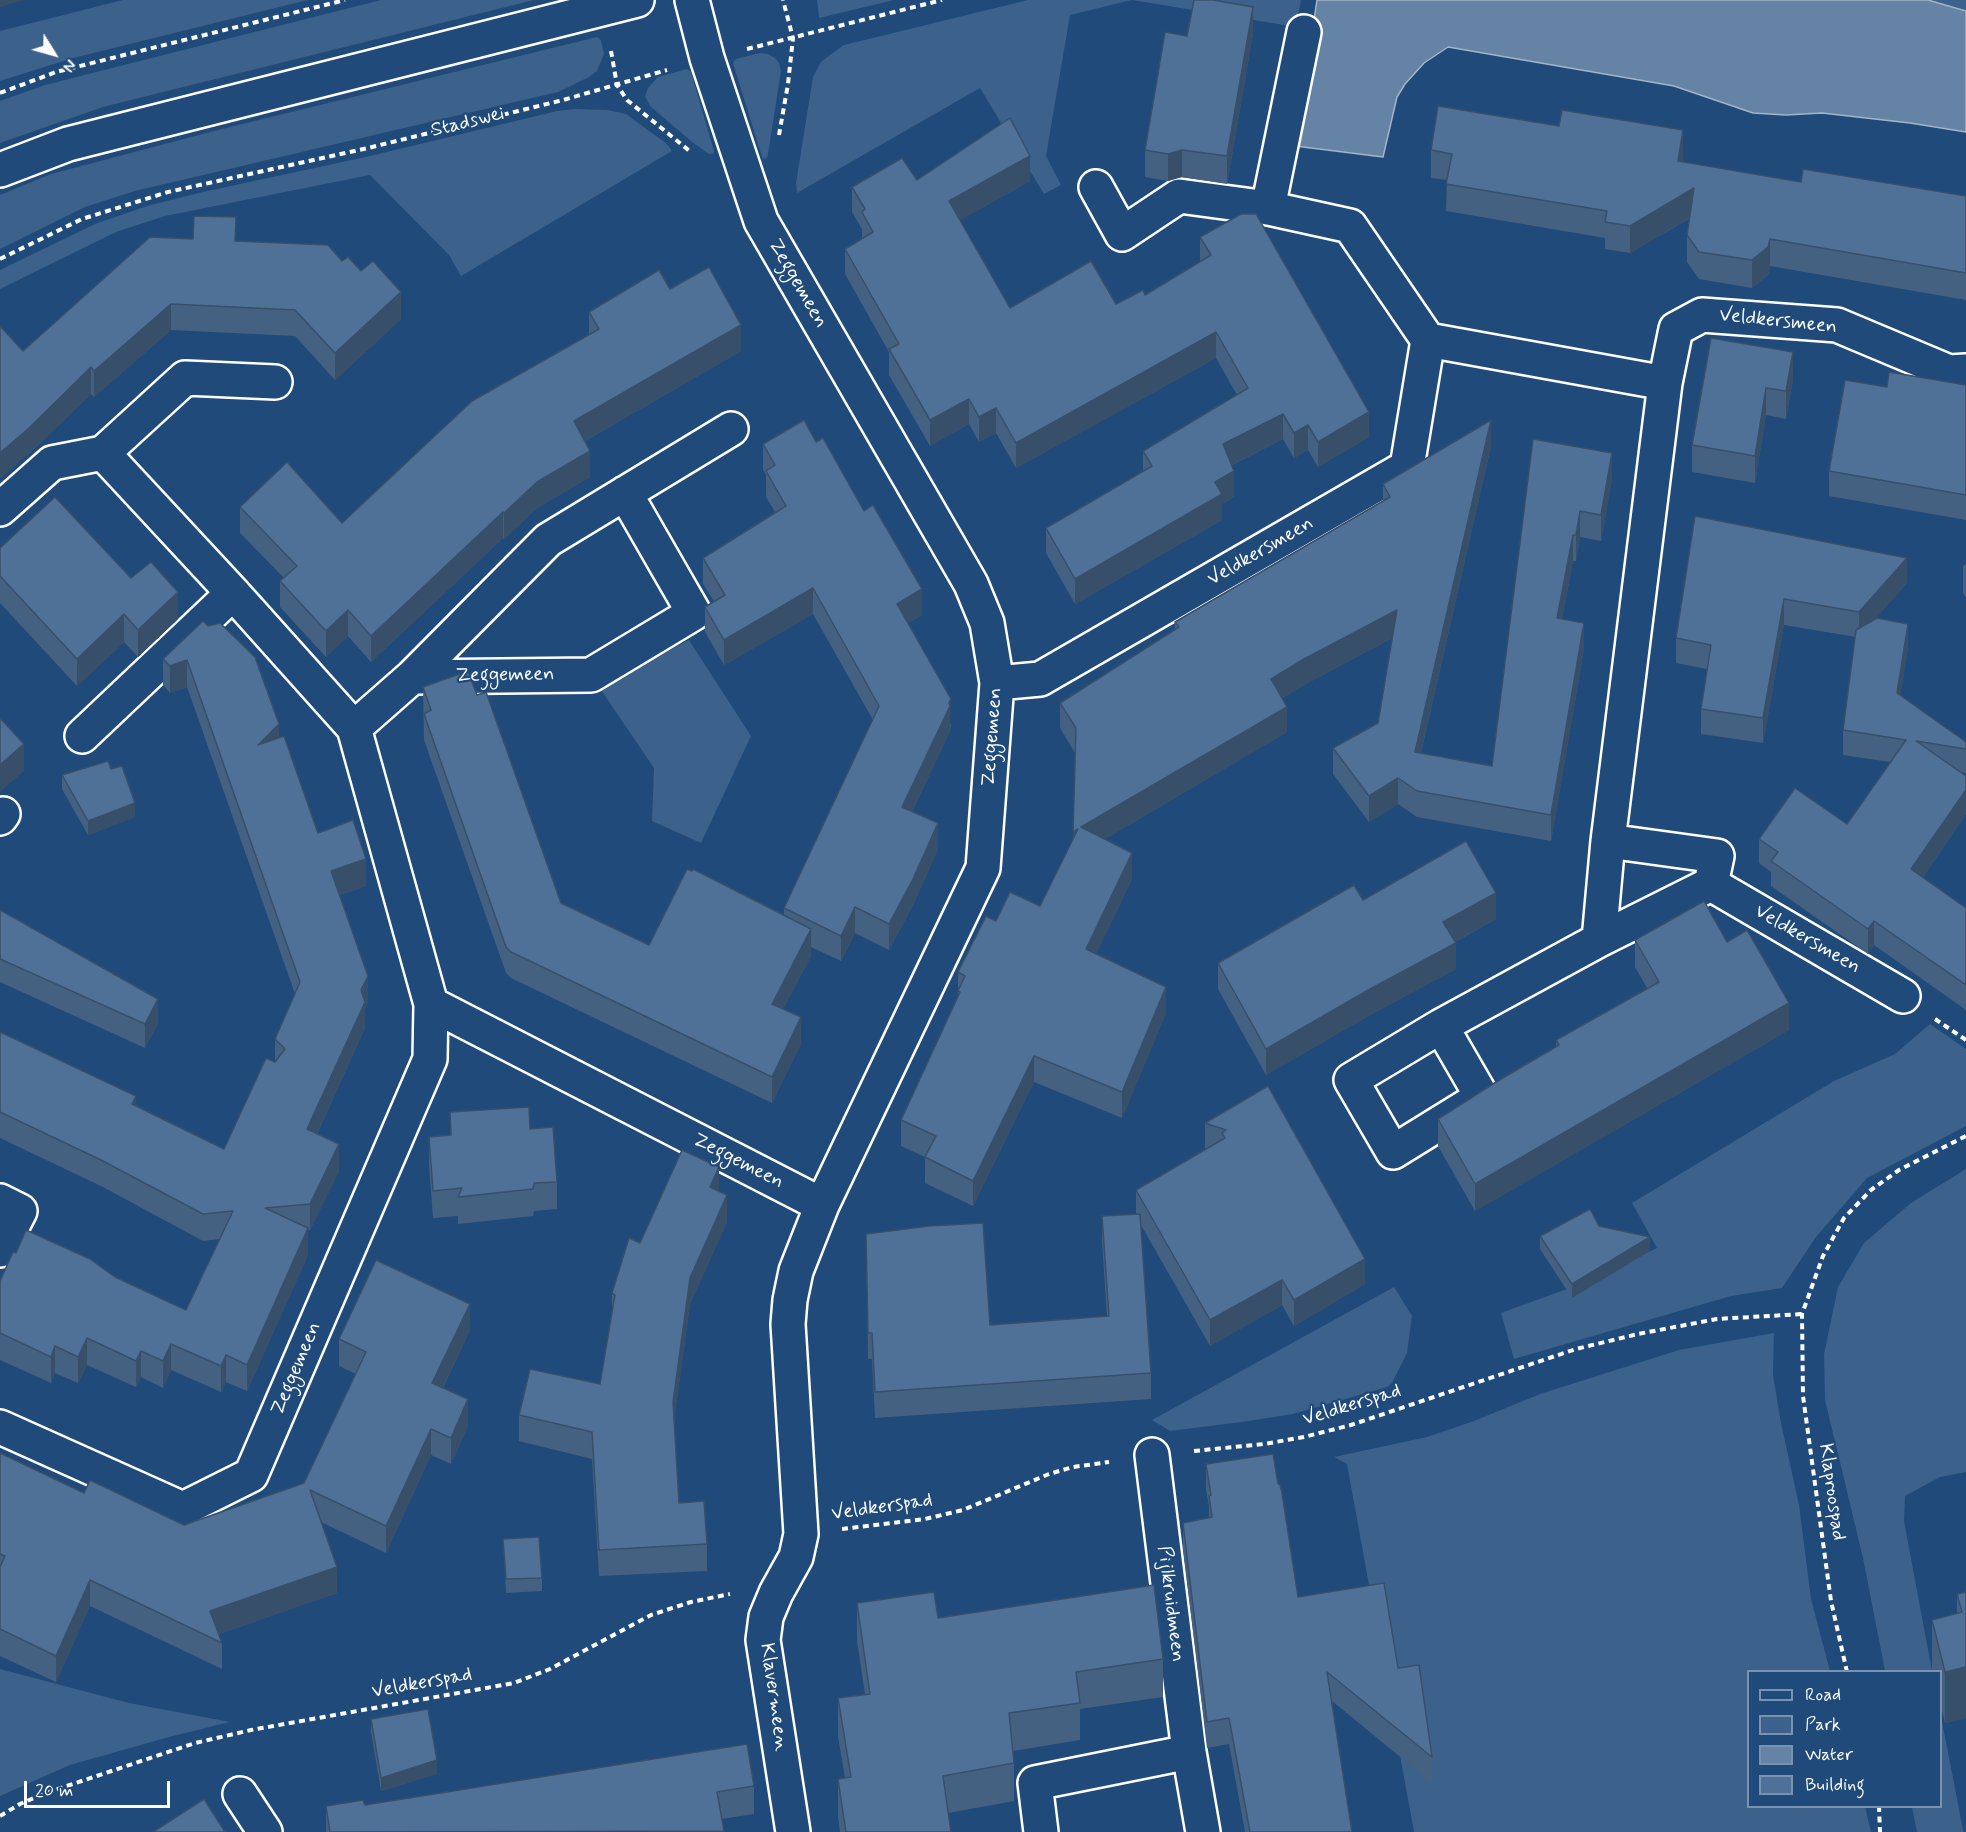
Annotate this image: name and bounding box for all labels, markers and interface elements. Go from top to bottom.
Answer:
north arrow [24,24,84,84]
text: N [57,55,80,76]
street label: Stadswei [429,102,507,144]
street label: Zeggemeen [762,235,832,333]
street label: Veldkersmeen [1718,304,1838,340]
street label: Veldkersmeen [1204,512,1318,592]
street label: Zeggemeen [455,663,555,689]
street label: Zeggemeen [978,687,1008,787]
street label: Veldkersmeen [1750,900,1864,980]
street label: Zeggemeen [689,1129,787,1195]
street label: Zeggemeen [267,1319,327,1419]
street label: Veldkerspad [1300,1380,1404,1432]
street label: Klaproospad [1812,1442,1850,1542]
street label: Veldkerspad [830,1489,934,1527]
street label: Pijlkruidmeen [1151,1545,1189,1663]
street label: Klavermeen [754,1641,792,1753]
street label: Veldkerspad [370,1663,474,1705]
legend [1747,1670,1942,1808]
text: Road [1805,1683,1841,1707]
text: Park [1805,1713,1841,1737]
text: Water [1805,1743,1853,1767]
scale bar [27,1769,172,1807]
text: Building [1805,1773,1865,1797]
text: 20 m [35,1779,73,1803]

